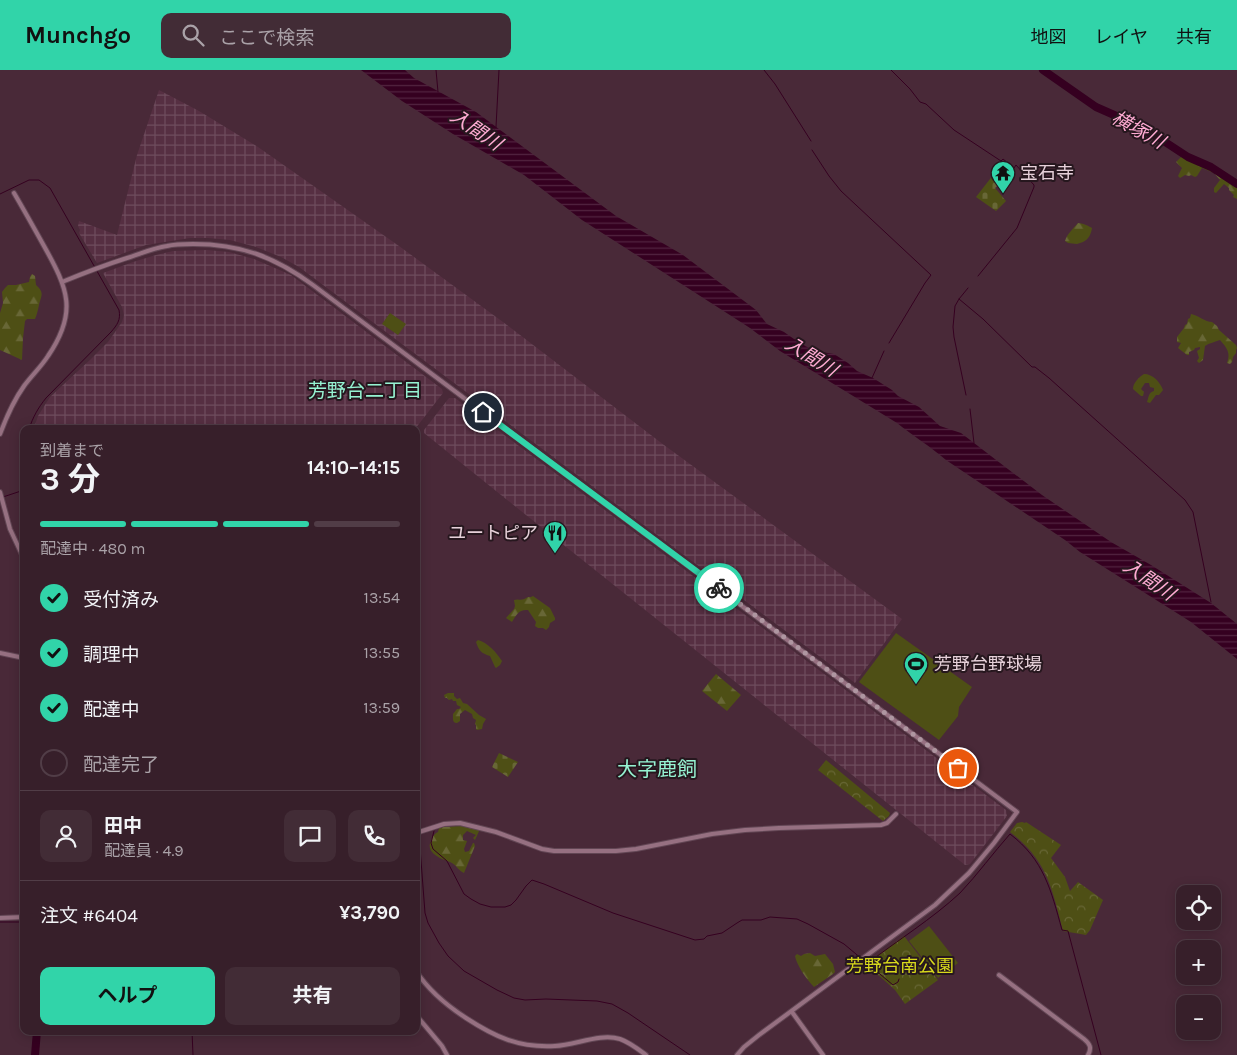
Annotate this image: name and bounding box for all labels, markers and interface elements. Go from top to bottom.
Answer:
search box [161,13,511,58]
text: Munchgo [25,21,131,49]
icon: search [179,21,207,49]
text: 地図 [1031,26,1067,48]
text: レイヤ [1095,26,1148,48]
text: 共有 [1176,26,1212,48]
text: ここで検索 [219,27,314,49]
water label: 入間川 [446,105,507,156]
water label: 横塚川 [1108,107,1170,154]
temple icon: 宝石寺 [990,160,1016,194]
place label: 宝石寺 [1020,162,1074,184]
water label: 入間川 [781,333,843,382]
district label: 芳野台二丁目 [308,380,422,402]
pin [462,391,504,433]
icon: home [469,398,497,426]
text: 到着まで [40,441,104,460]
text: 14:10–14:15 [307,457,400,479]
text: 3 分 [40,461,100,498]
restaurant icon: ユートピア [542,520,568,554]
place label: ユートピア [448,522,538,544]
text: 配達中 · 480 m [40,539,146,558]
water label: 入間川 [1119,555,1180,606]
courier [694,563,744,613]
icon: bike [705,574,733,602]
icon: check [40,584,68,612]
text: 13:54 [364,588,400,607]
text: 受付済み [83,589,159,611]
icon: check [40,639,68,667]
text: 13:55 [364,643,400,662]
text: 調理中 [83,644,140,666]
sports icon: 芳野台野球場 [903,651,929,685]
place label: 芳野台野球場 [934,653,1042,675]
icon: check [40,694,68,722]
text: 13:59 [363,698,400,717]
text: 配達中 [83,699,140,721]
pin [937,747,979,789]
text: 配達完了 [83,754,159,776]
icon: bag [944,754,972,782]
district label: 大字鹿飼 [617,758,697,781]
button: person [40,810,92,862]
button: chat [284,810,336,862]
button: phone [348,810,400,862]
text: 田中 [104,815,142,837]
text: 配達員 · 4.9 [104,841,184,860]
map controls [1176,885,1221,1040]
button: locate [1176,885,1221,930]
text: ¥3,790 [339,902,400,924]
text: 注文 #6404 [40,905,138,927]
button: + [1176,940,1221,985]
park label: 芳野台南公園 [846,955,954,977]
button: ヘルプ [40,967,215,1025]
button: 共有 [225,967,400,1025]
button: − [1176,995,1221,1040]

